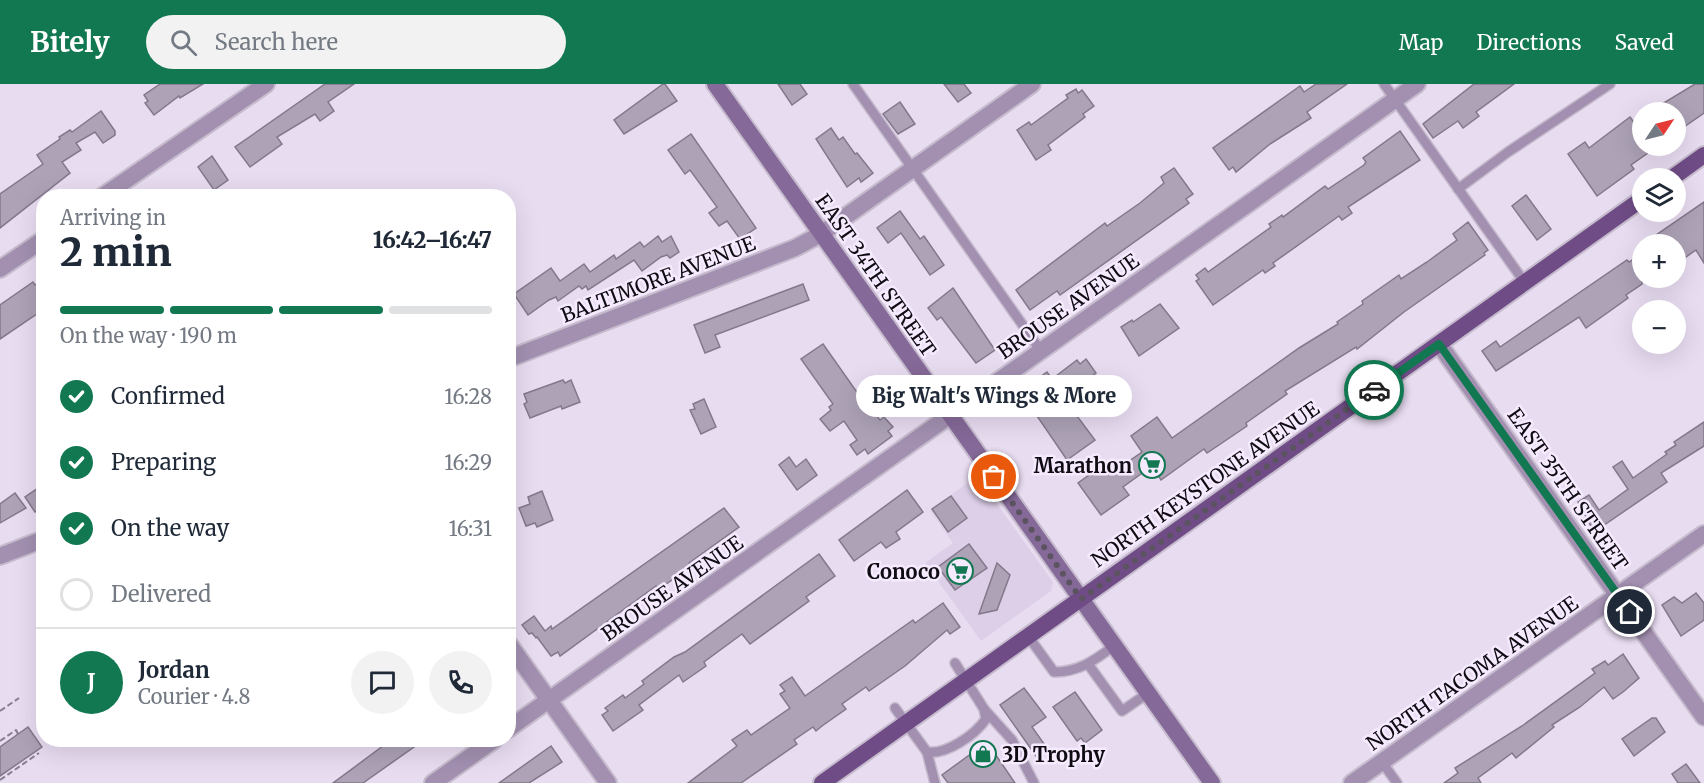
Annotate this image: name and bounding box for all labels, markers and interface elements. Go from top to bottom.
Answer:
search box [146,15,566,69]
text: Bitely [30,24,110,60]
icon: search [167,26,200,59]
text: Search here [215,28,338,56]
text: Map [1399,29,1443,56]
text: Directions [1476,29,1581,56]
text: Saved [1614,29,1674,56]
north arrow [1632,102,1686,156]
map controls [1632,102,1686,354]
button: layers [1632,168,1686,222]
street label: EAST 34TH STREET [810,189,942,361]
text: Arriving in [60,205,166,230]
text: 16:42–16:47 [373,226,492,254]
text: 2 min [60,228,172,277]
street label: BALTIMORE AVENUE [557,230,759,328]
button: + [1632,234,1686,288]
street label: BROUSE AVENUE [993,248,1144,364]
button: − [1632,300,1686,354]
text: On the way · 190 m [60,323,237,348]
courier [1344,360,1404,420]
icon: car [1358,374,1391,407]
callout: Big Walt's Wings & More [856,375,1132,417]
icon: check [60,380,93,413]
text: Confirmed [111,382,225,410]
text: Big Walt's Wings & More [872,383,1116,408]
text: 16:28 [444,384,492,409]
street label: NORTH KEYSTONE AVENUE [1086,395,1324,572]
street label: EAST 35TH STREET [1502,403,1634,575]
icon: check [60,446,93,479]
text: Preparing [111,448,216,476]
text: 16:29 [444,450,492,475]
supermarket icon: Marathon [1137,450,1167,480]
pin [968,451,1019,502]
place label: Marathon [1034,453,1132,478]
icon: bag [977,460,1010,493]
icon: check [60,512,93,545]
text: On the way [111,514,229,542]
text: 16:31 [448,516,492,541]
street label: BROUSE AVENUE [597,530,748,646]
supermarket icon: Conoco [945,556,975,586]
place label: Conoco [867,559,940,584]
text: Delivered [111,580,211,608]
pin [1604,586,1655,637]
street label: NORTH TACOMA AVENUE [1361,590,1583,756]
icon: home [1613,595,1646,628]
button: chat [351,651,414,714]
button: phone [429,651,492,714]
text: Jordan [138,656,210,684]
text: J [87,668,96,696]
text: Courier · 4.8 [138,684,250,709]
shop icon: 3D Trophy [968,739,998,769]
place label: 3D Trophy [1002,742,1105,767]

